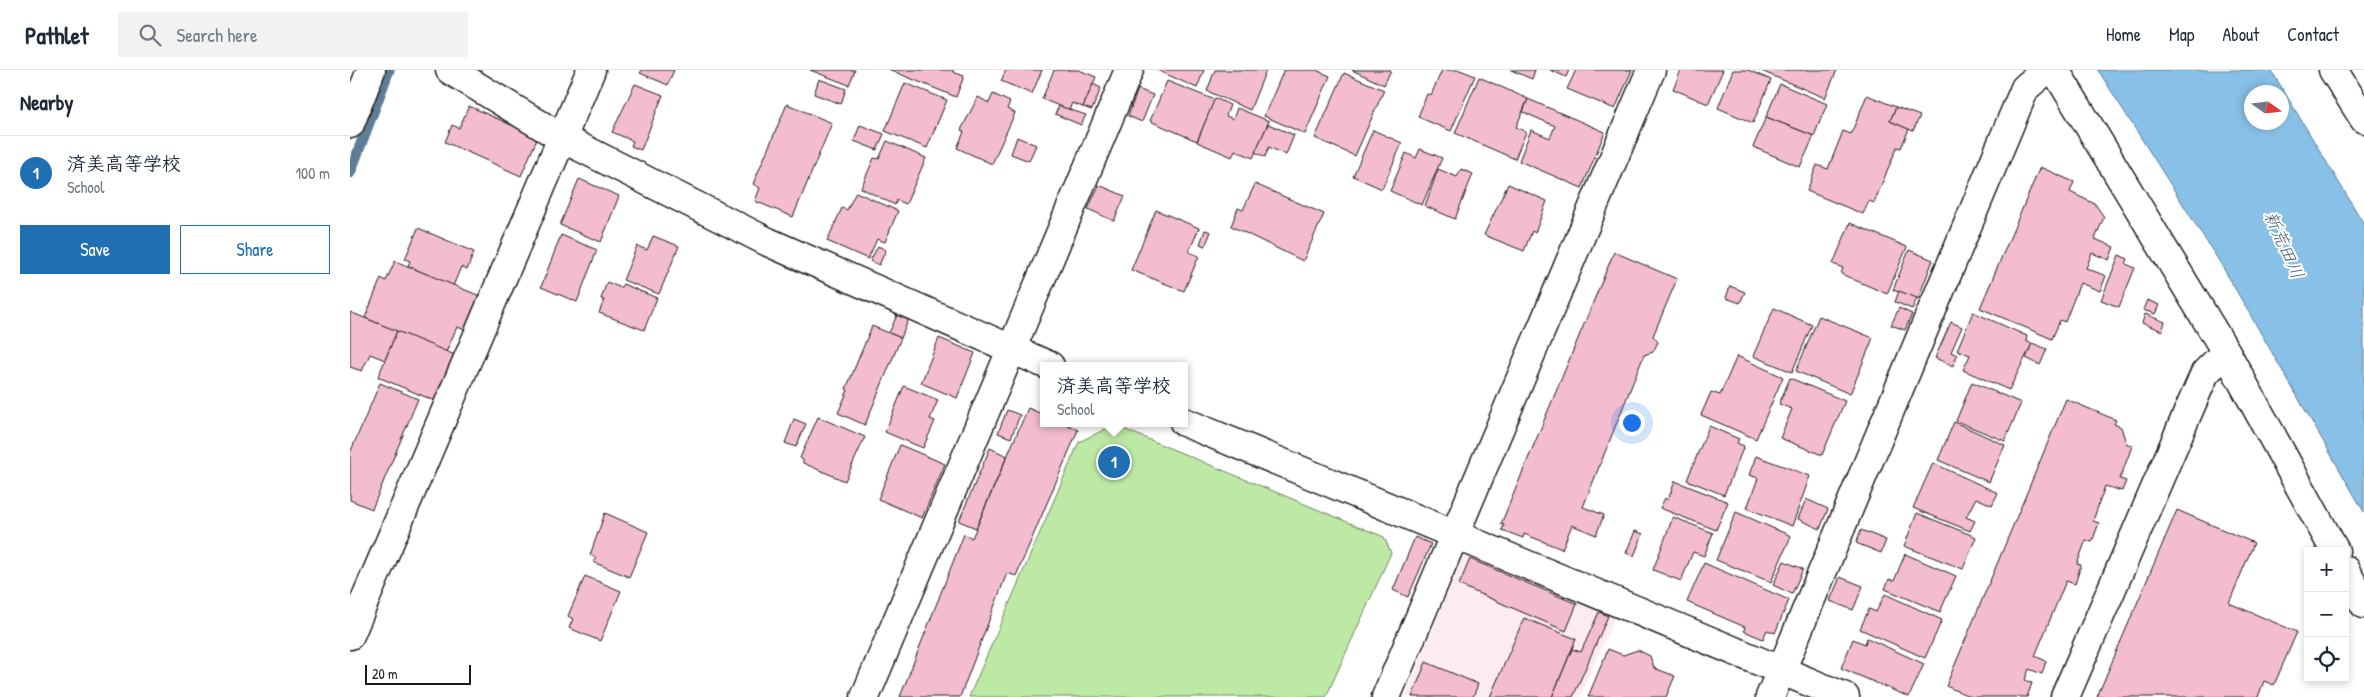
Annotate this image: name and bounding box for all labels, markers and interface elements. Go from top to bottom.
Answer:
search box [118,12,468,57]
text: Pathlet [25,19,88,51]
icon: search [136,21,164,49]
text: Search here [176,22,258,48]
text: Home [2106,22,2141,47]
text: Map [2169,22,2194,47]
text: About [2222,22,2259,47]
text: Contact [2287,22,2339,47]
north arrow [2244,85,2289,130]
text: Nearby [20,88,73,117]
text: 済美高等学校 [67,150,181,176]
text: 1 [33,162,39,184]
text: 100 m [295,162,330,184]
text: School [67,176,104,198]
water label: 新荒田川 [2258,207,2311,283]
button: Save [20,225,170,274]
button: Share [180,225,330,274]
popup [1040,362,1188,427]
text: 済美高等学校 [1057,372,1171,398]
text: School [1057,398,1094,420]
your location [1619,410,1645,436]
pin: 1 [1098,443,1130,481]
map controls [2304,547,2349,682]
button: + [2304,547,2349,592]
button: − [2304,592,2349,637]
button: locate [2304,637,2349,682]
scale bar [365,662,471,685]
text: 20 m [372,664,398,683]

